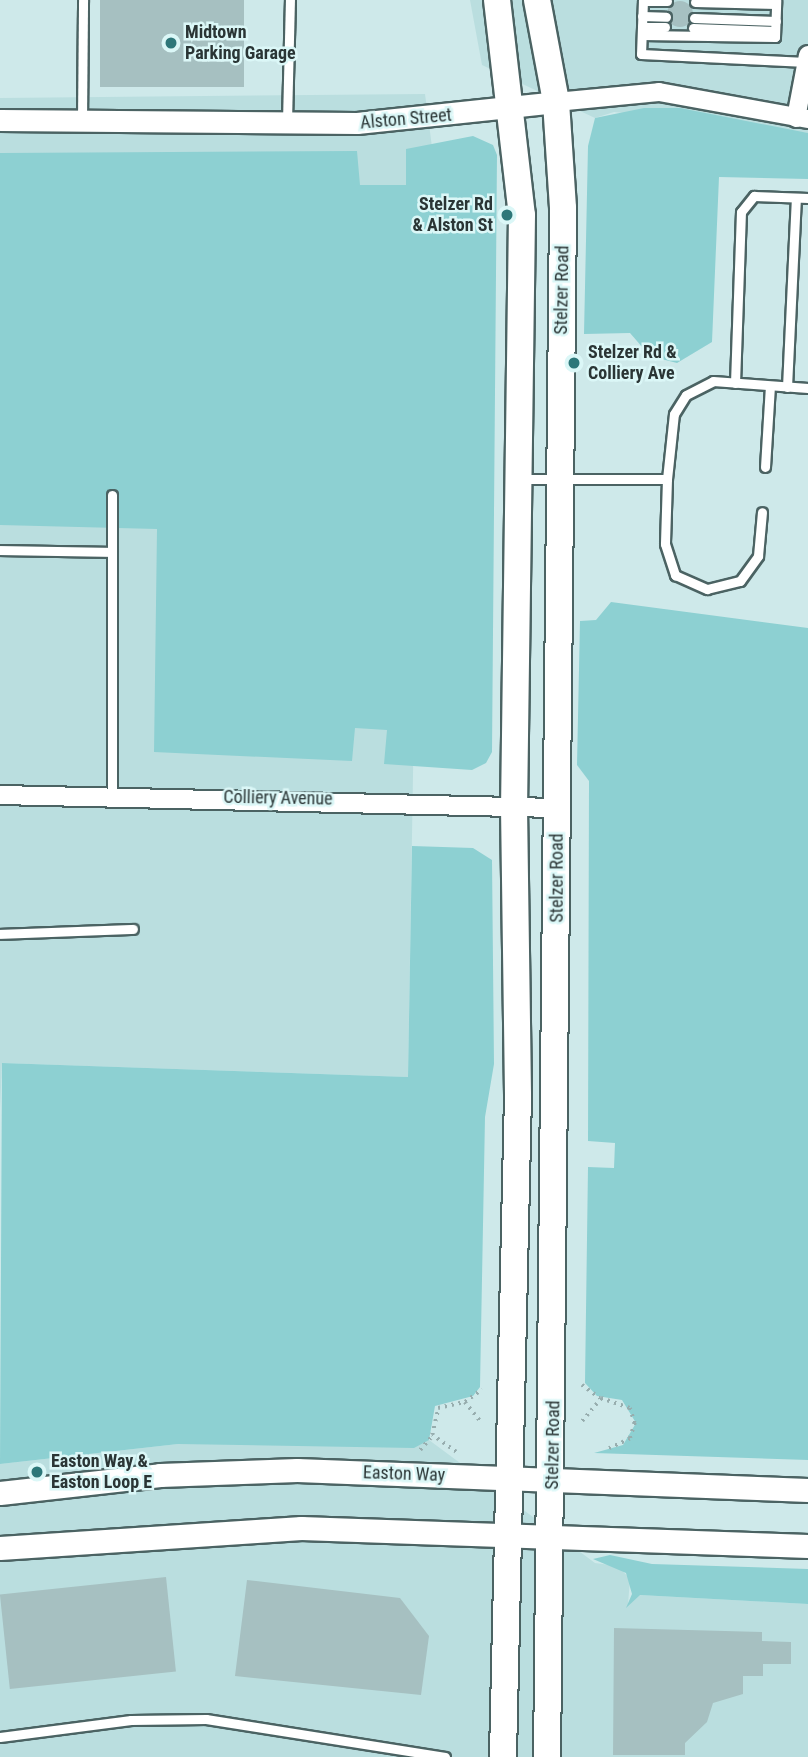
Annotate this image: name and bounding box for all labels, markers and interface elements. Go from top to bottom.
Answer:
place label: Midtown Parking Garage [185,22,296,64]
marker: Midtown Parking Garage [163,35,179,51]
street label: Alston Street [359,104,453,134]
place label: Stelzer Rd & Alston St [413,194,493,236]
marker: Stelzer Rd & Alston St [499,207,515,223]
street label: Stelzer Road [550,245,574,335]
place label: Stelzer Rd & Colliery Ave [588,342,677,384]
marker: Stelzer Rd & Colliery Ave [566,355,582,371]
street label: Colliery Avenue [223,786,333,810]
street label: Stelzer Road [546,833,568,923]
street label: Stelzer Road [541,1400,565,1490]
place label: Easton Way & Easton Loop E [51,1451,152,1494]
street label: Easton Way [363,1462,445,1486]
marker: Easton Way & Easton Loop E [29,1464,45,1480]

